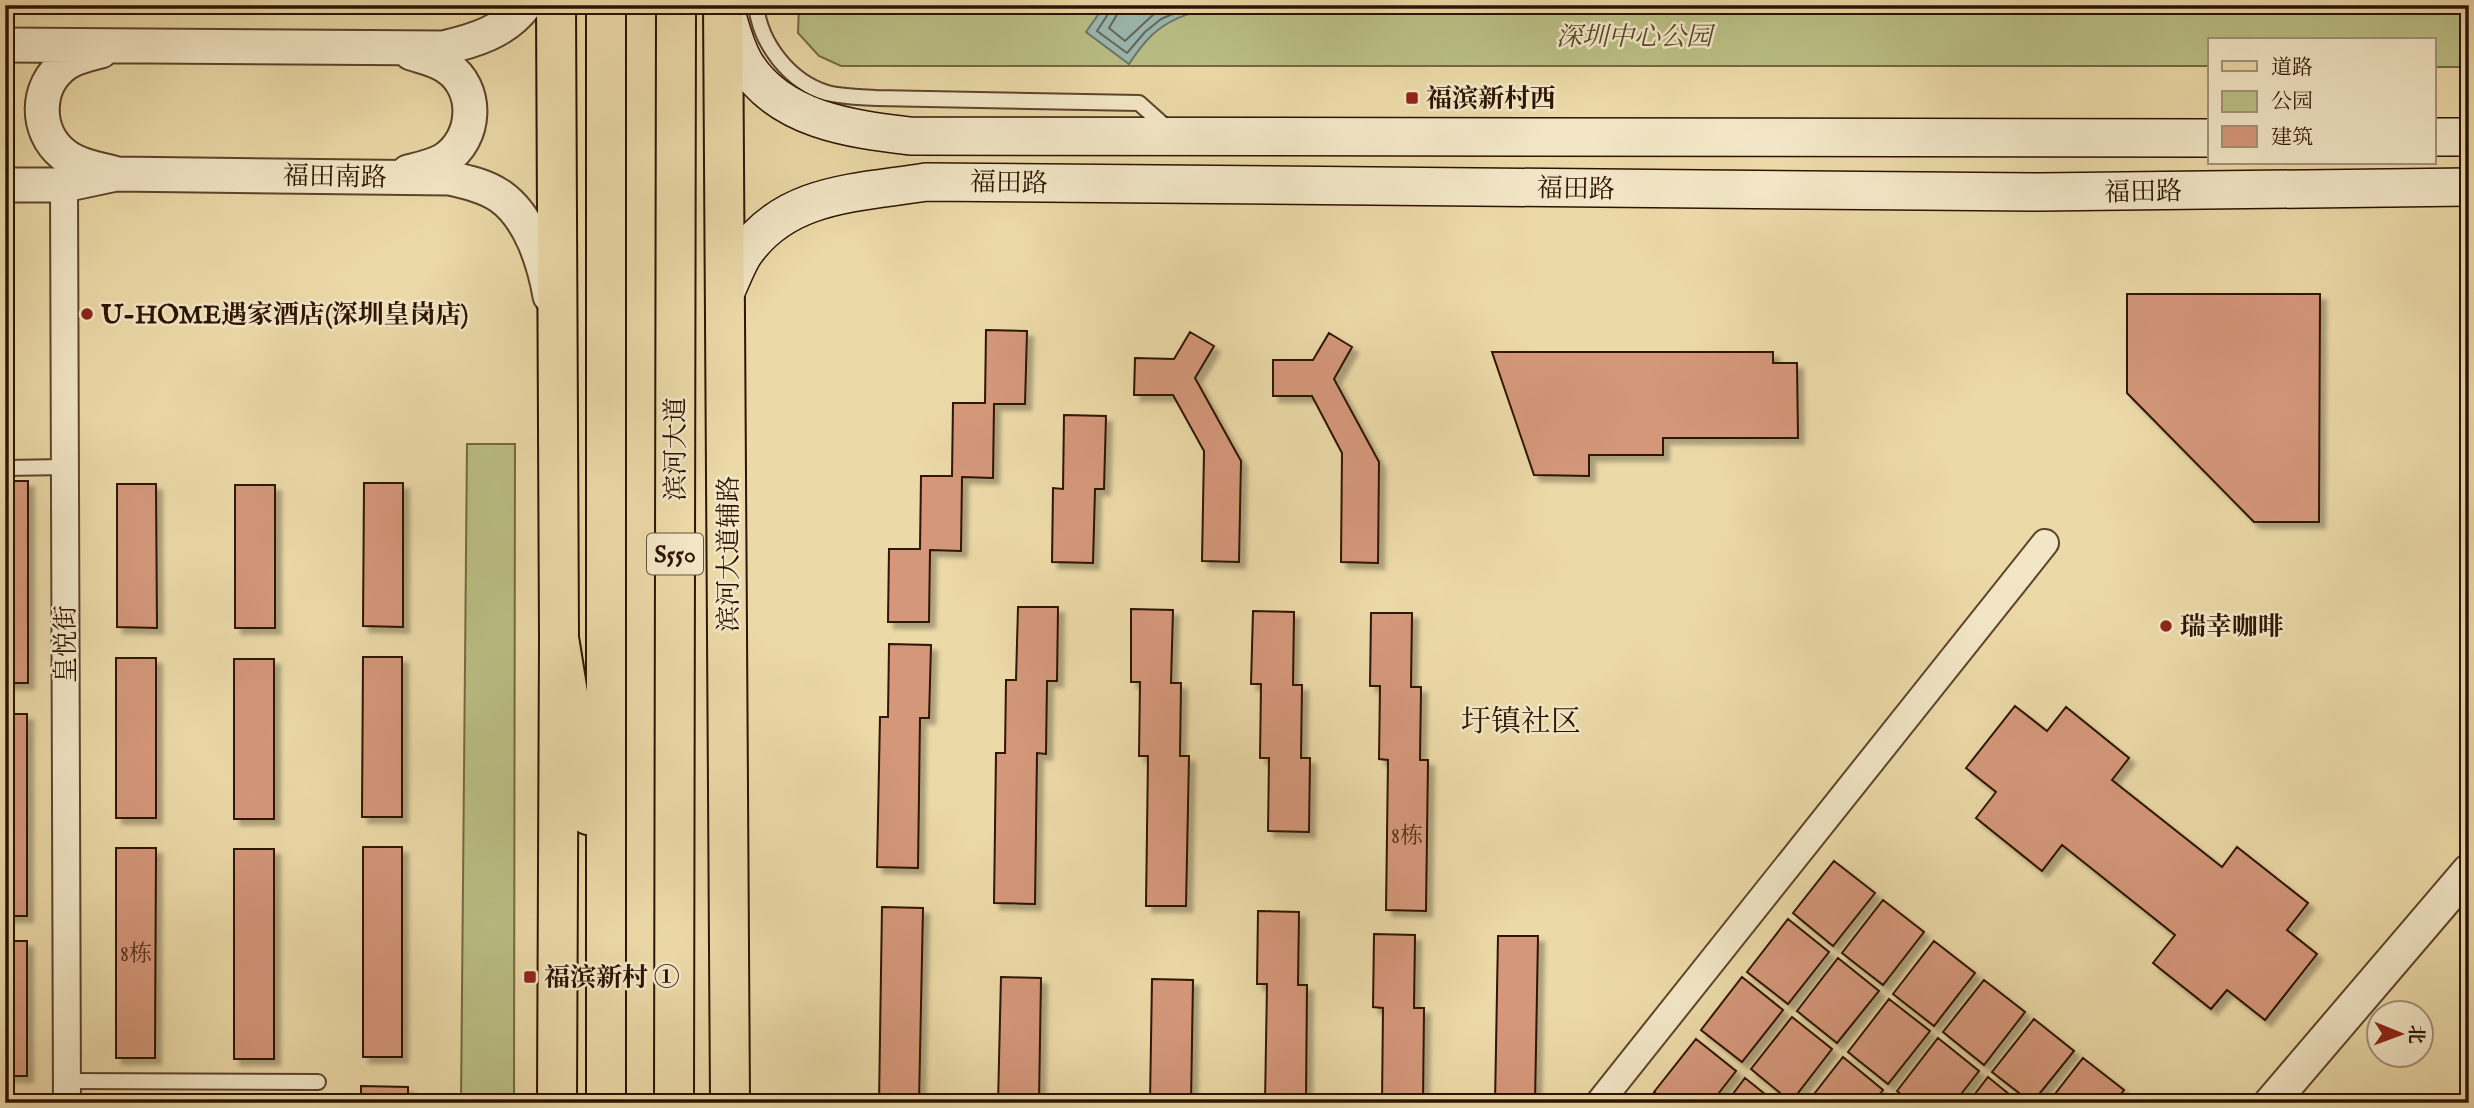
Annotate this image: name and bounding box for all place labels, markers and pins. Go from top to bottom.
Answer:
place label: 福滨新村西 [1426,83,1556,116]
marker: 福滨新村西 [1404,90,1420,106]
place label: U-HOME遇家酒店(深圳皇岗店) [100,299,468,332]
marker: U-HOME遇家酒店(深圳皇岗店) [79,306,95,322]
place label: 瑞幸咖啡 [2180,611,2284,644]
marker: 瑞幸咖啡 [2158,618,2174,634]
place label: 福滨新村 ① [544,962,680,995]
marker: 福滨新村 ① [522,969,538,985]

